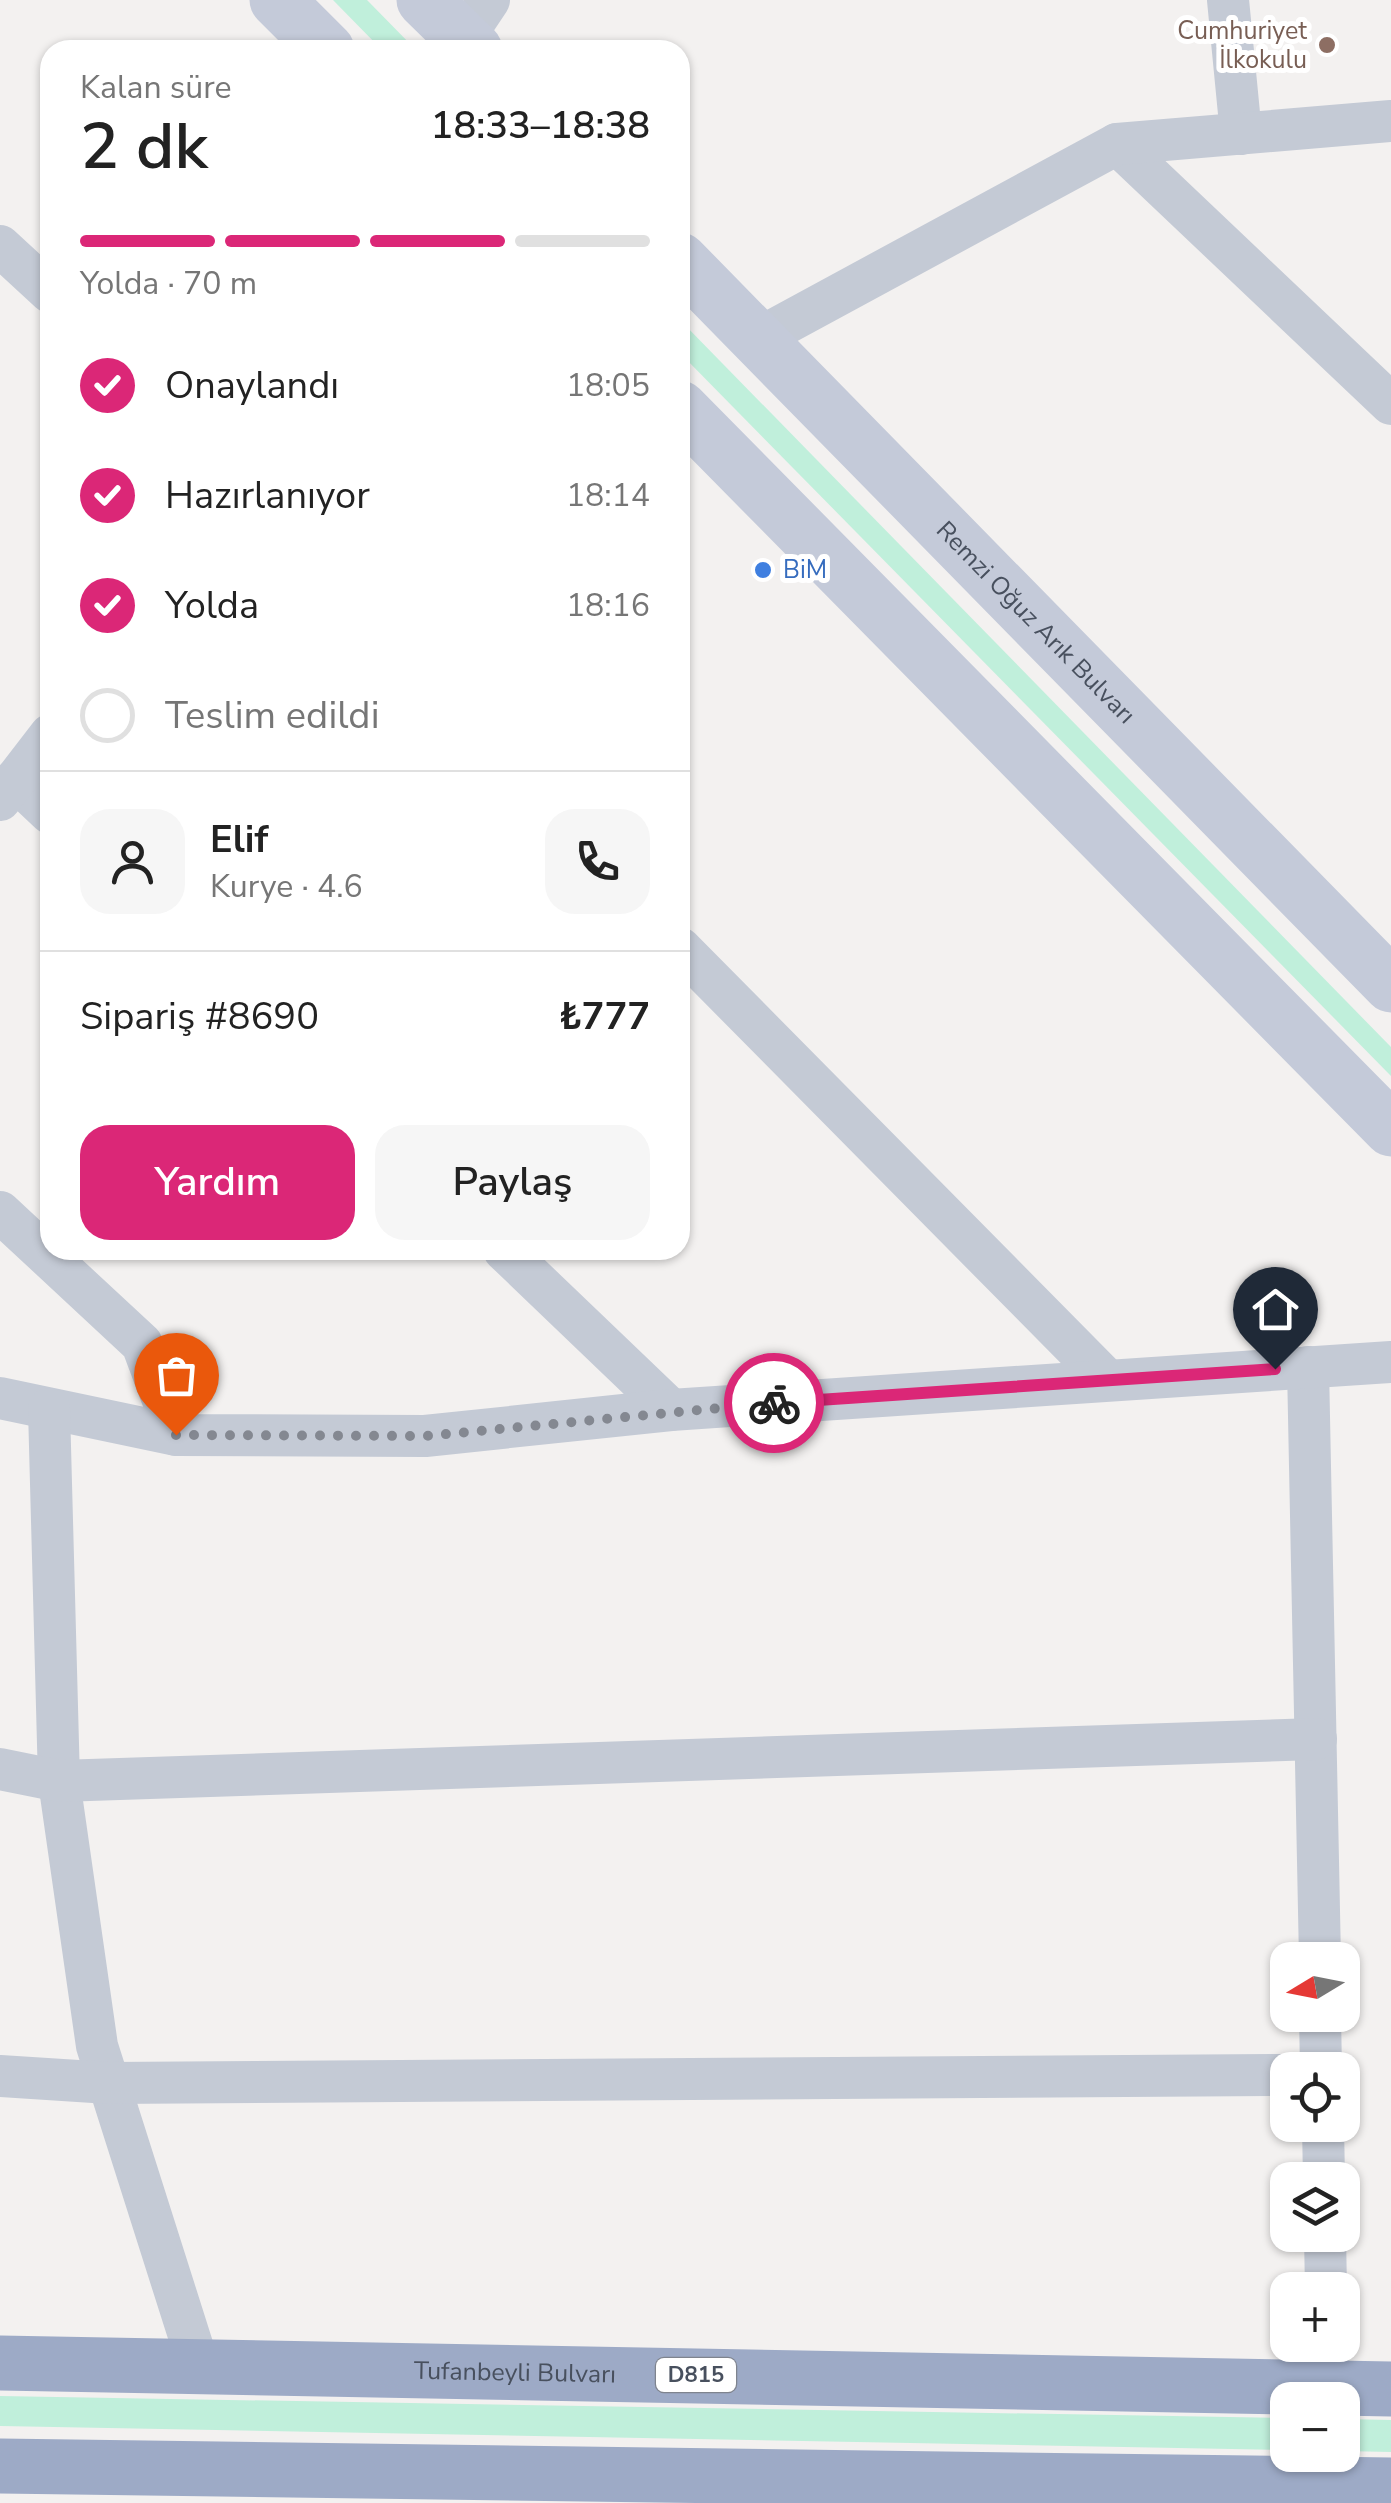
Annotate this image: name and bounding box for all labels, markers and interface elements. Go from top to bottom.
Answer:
place label: Cumhuriyet İlkokulu [1177,14,1307,77]
marker: Cumhuriyet İlkokulu [1316,34,1338,56]
text: Kalan süre [80,66,231,109]
text: 18:33–18:38 [431,100,650,151]
text: 2 dk [80,102,208,191]
text: Yolda · 70 m [80,262,257,305]
icon: check [80,358,135,413]
text: Onaylandı [165,360,339,411]
text: 18:05 [566,364,650,407]
icon: check [80,468,135,523]
text: Hazırlanıyor [165,470,370,521]
text: 18:14 [566,474,650,517]
street label: Remzi Oğuz Arık Bulvarı [928,514,1143,732]
place label: BiM [783,553,827,587]
marker: BiM [752,559,774,581]
icon: check [80,578,135,633]
text: Yolda [165,580,259,631]
text: 18:16 [566,584,650,627]
text: Teslim edildi [165,690,380,741]
button: person [80,809,185,914]
button: phone [545,809,650,914]
text: Elif [210,814,268,865]
text: Kurye · 4.6 [210,865,363,908]
text: Sipariş #8690 [80,991,319,1042]
text: ₺777 [559,991,650,1042]
button: Yardım [80,1125,355,1240]
button: Paylaş [375,1125,650,1240]
pin [1233,1267,1318,1370]
icon: home [1248,1282,1303,1337]
pin [134,1333,219,1436]
icon: bag [149,1348,204,1403]
courier [724,1353,824,1453]
icon: bike [747,1376,802,1431]
north arrow [1270,1942,1360,2032]
map controls [1270,1942,1360,2472]
button: locate [1270,2052,1360,2142]
button: layers [1270,2162,1360,2252]
button: + [1270,2272,1360,2362]
street label: Tufanbeyli Bulvarı [414,2354,616,2392]
road number: D815 [656,2358,736,2392]
button: − [1270,2382,1360,2472]

